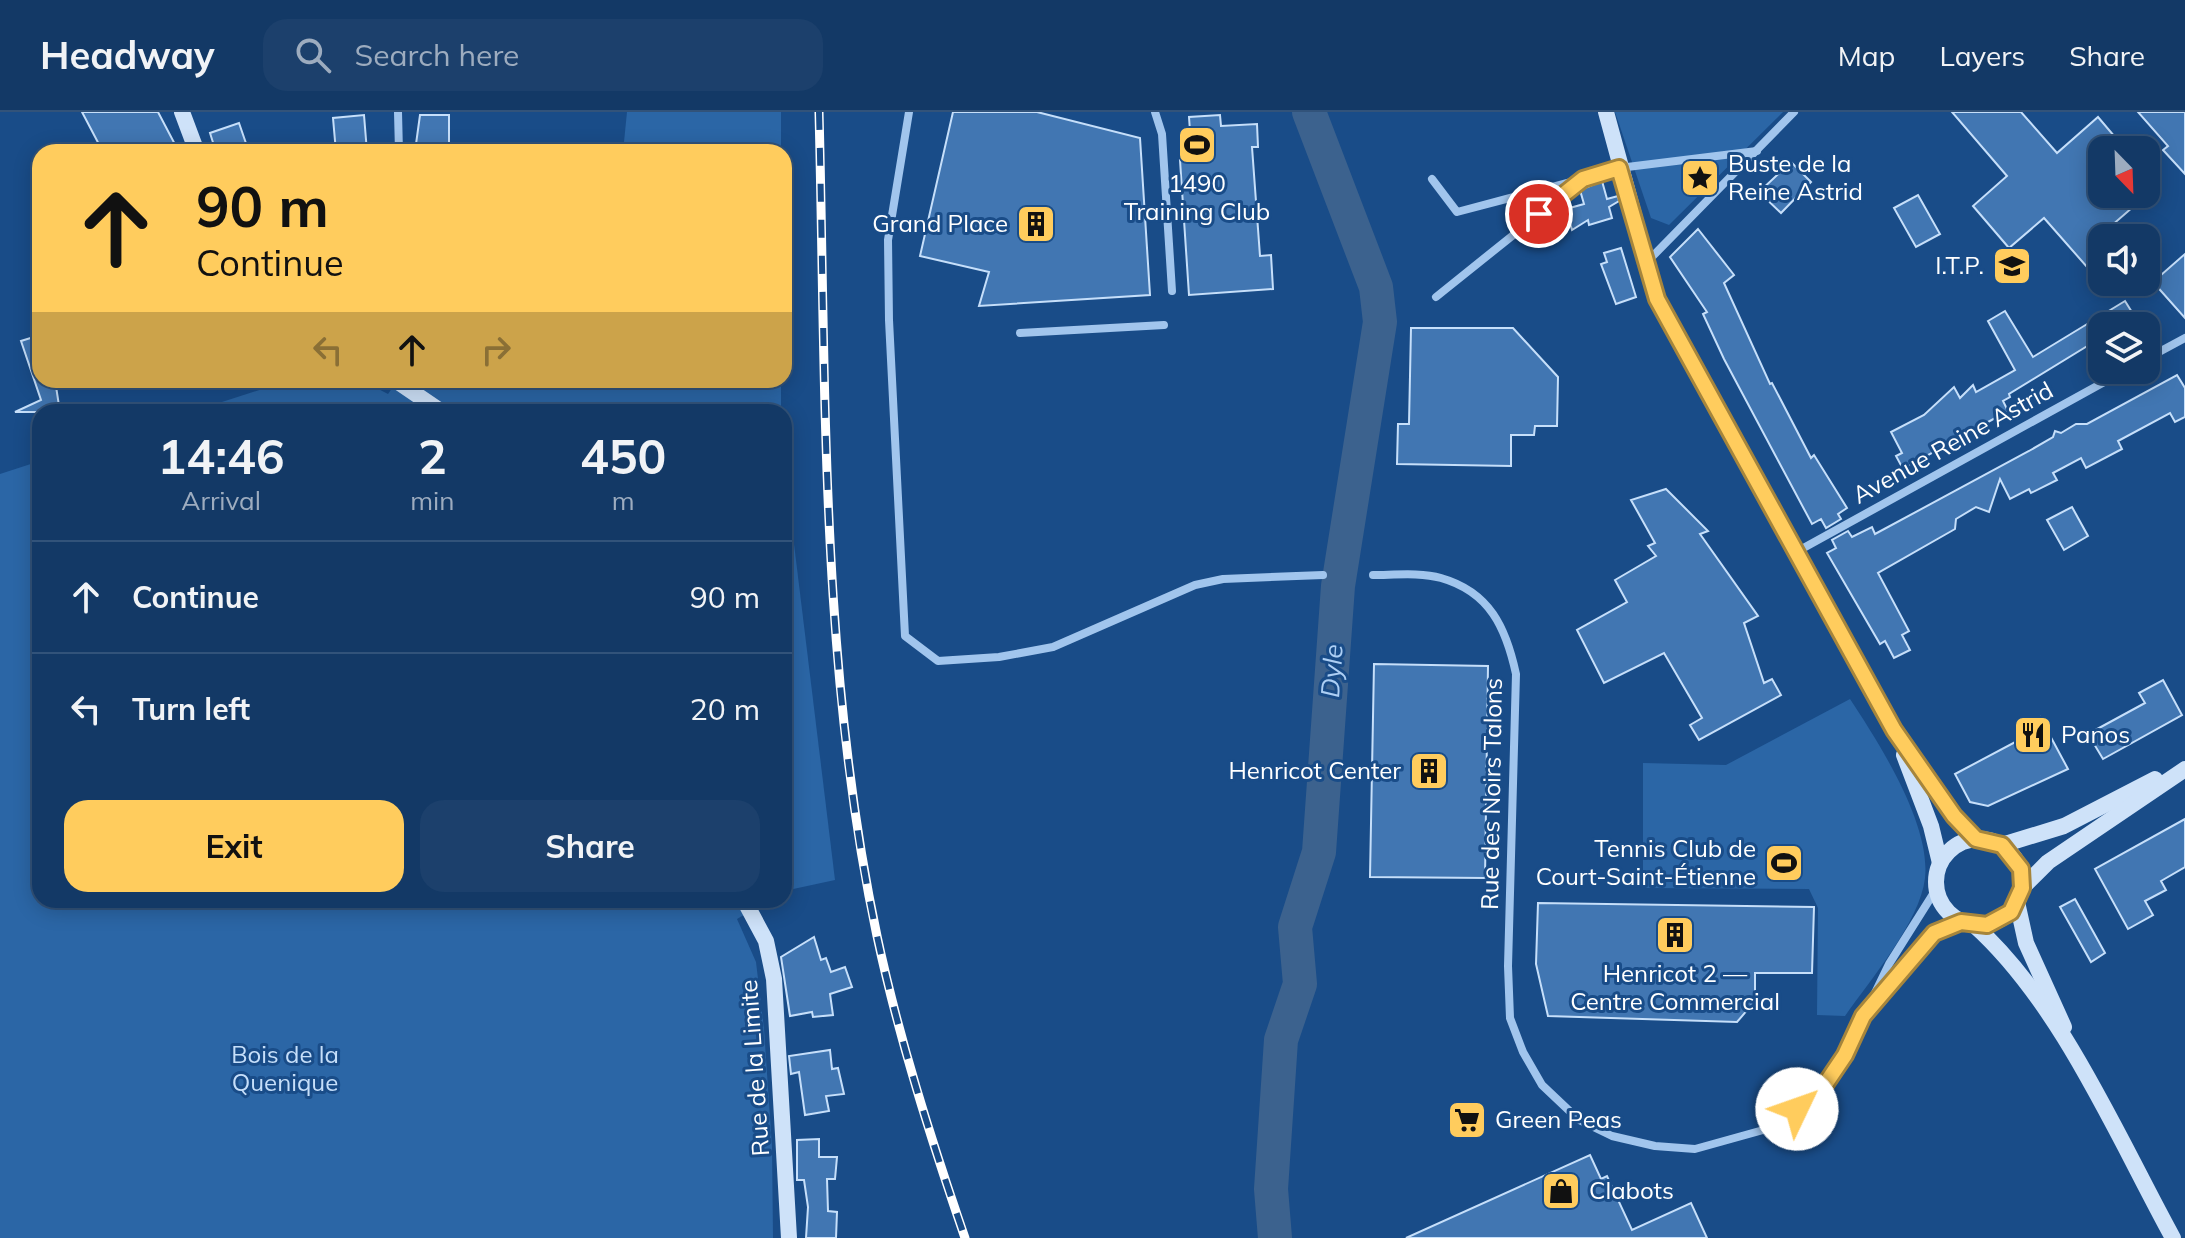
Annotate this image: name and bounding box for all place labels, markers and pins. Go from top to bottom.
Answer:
sports icon: 1490 Training Club [1176,124,1218,166]
place label: Buste de la Reine Astrid [1728,148,1863,206]
place icon: Buste de la Reine Astrid [1679,157,1721,199]
place label: 1490 Training Club [1124,168,1270,226]
pin [1505,180,1573,248]
building icon: Grand Place [1015,203,1057,245]
place label: Grand Place [872,208,1008,238]
school or university icon: I.T.P. [1991,245,2033,287]
place label: I.T.P. [1935,250,1984,280]
restaurant icon: Panos [2012,714,2054,756]
place label: Panos [2061,719,2130,749]
building icon: Henricot Center [1408,750,1450,792]
place label: Henricot Center [1228,755,1401,785]
place label: Tennis Club de Court-Saint-Étienne [1536,833,1756,891]
sports icon: Tennis Club de Court-Saint-Étienne [1763,842,1805,884]
building icon: Henricot 2 — Centre Commercial [1654,914,1696,956]
place label: Henricot 2 — Centre Commercial [1570,958,1780,1016]
supermarket icon: Green Peas [1446,1099,1488,1141]
place label: Green Peas [1495,1104,1622,1134]
shop icon: Clabots [1540,1170,1582,1212]
place label: Clabots [1589,1175,1674,1205]

